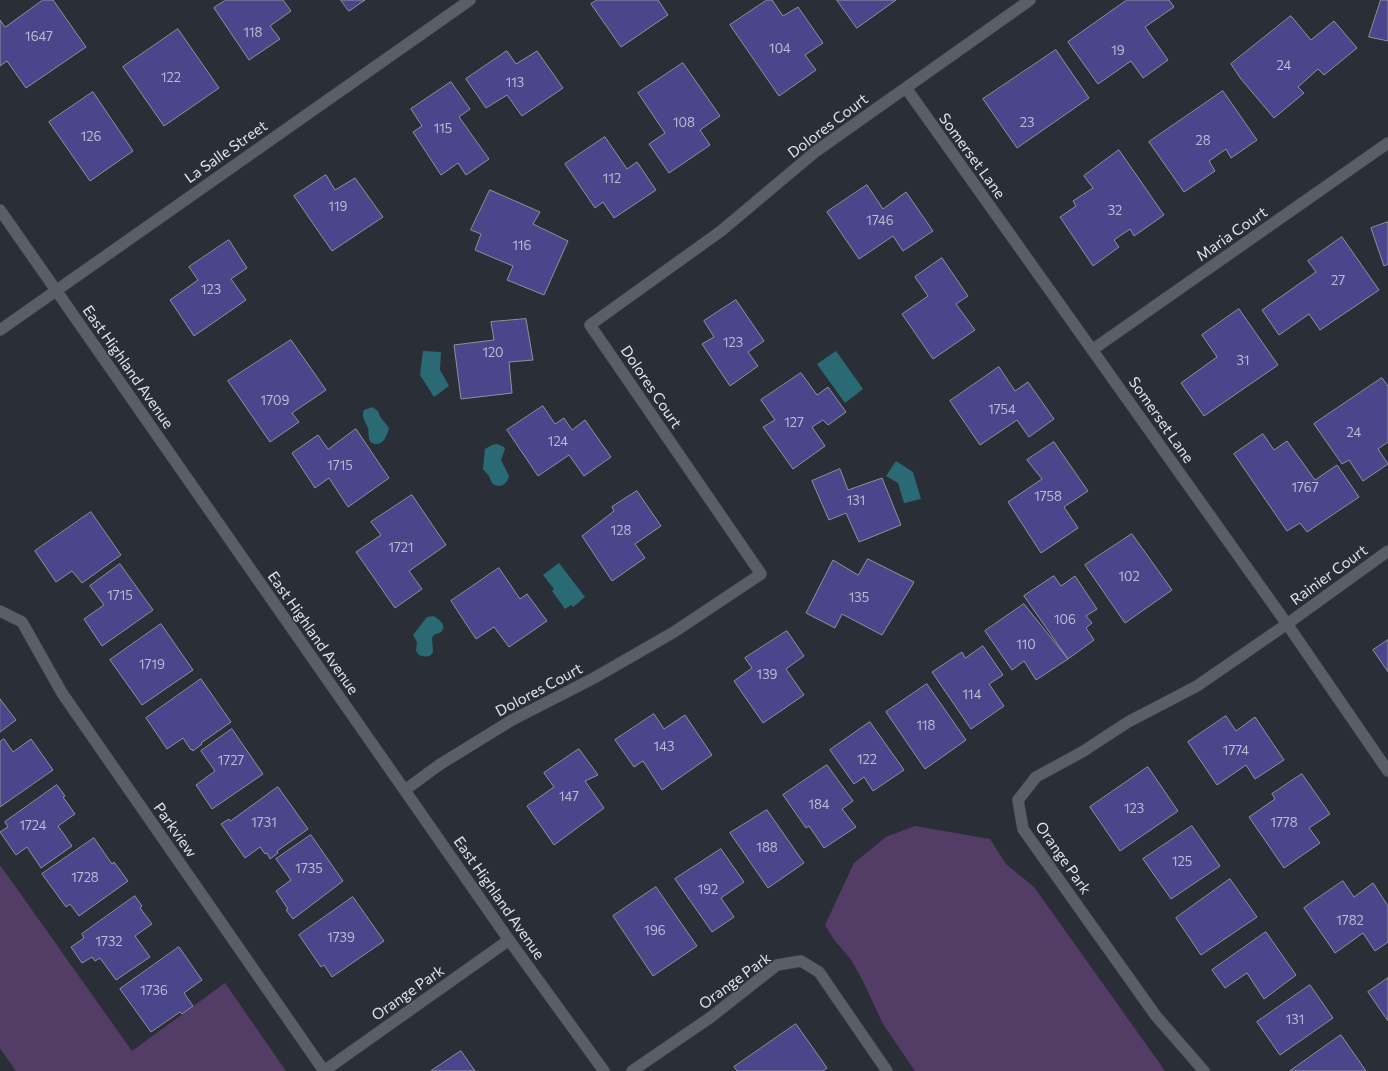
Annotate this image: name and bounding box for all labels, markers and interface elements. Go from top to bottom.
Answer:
house number: 118 [243,25,263,41]
house number: 1647 [25,29,53,45]
house number: 104 [769,41,791,57]
house number: 19 [1111,43,1125,59]
house number: 24 [1277,58,1291,74]
house number: 122 [161,70,181,86]
house number: 113 [506,75,524,91]
street label: Dolores Court [784,90,872,162]
street label: Somerset Lane [935,110,1009,202]
house number: 108 [673,115,695,131]
house number: 23 [1020,115,1034,131]
street label: La Salle Street [181,117,271,187]
house number: 115 [434,121,452,137]
house number: 126 [81,129,101,145]
house number: 28 [1195,133,1211,149]
house number: 112 [603,171,621,187]
house number: 119 [328,199,348,215]
house number: 32 [1108,203,1122,219]
street label: Maria Court [1193,203,1271,265]
house number: 1746 [866,213,894,229]
house number: 116 [512,238,532,254]
house number: 27 [1331,273,1345,289]
house number: 123 [201,282,221,298]
street label: East Highland Avenue [79,302,177,432]
house number: 123 [723,335,743,351]
street label: Dolores Court [617,342,685,432]
house number: 120 [482,345,504,361]
house number: 31 [1237,353,1249,369]
street label: Somerset Lane [1125,373,1197,467]
house number: 1709 [261,393,289,409]
house number: 1754 [988,402,1016,418]
house number: 127 [784,415,804,431]
house number: 24 [1347,425,1361,441]
house number: 124 [548,434,568,450]
house number: 1715 [327,458,353,474]
house number: 1767 [1291,480,1319,496]
house number: 1758 [1034,489,1062,505]
house number: 131 [847,493,865,509]
house number: 128 [611,523,631,539]
house number: 1721 [388,540,414,556]
street label: Rainier Court [1287,541,1371,609]
street label: East Highland Avenue [264,568,362,698]
house number: 102 [1118,569,1140,585]
house number: 1715 [107,588,133,604]
house number: 135 [849,590,869,606]
house number: 106 [1054,612,1076,628]
house number: 110 [1016,637,1036,653]
house number: 1719 [139,657,165,673]
street label: Dolores Court [492,660,586,720]
house number: 139 [757,667,777,683]
house number: 114 [963,687,981,703]
house number: 118 [916,718,936,734]
house number: 143 [654,739,674,755]
house number: 1774 [1223,743,1249,759]
house number: 122 [857,752,877,768]
house number: 1727 [218,753,244,769]
house number: 147 [559,789,579,805]
house number: 184 [808,797,830,813]
street label: Parkview [150,799,200,861]
house number: 123 [1124,801,1144,817]
house number: 1731 [251,815,277,831]
house number: 1778 [1270,815,1298,831]
house number: 1724 [19,818,47,834]
street label: Orange Park [1031,818,1095,898]
street label: East Highland Avenue [450,833,548,963]
house number: 188 [756,840,778,856]
house number: 125 [1172,854,1192,870]
house number: 1735 [295,861,323,877]
house number: 1728 [71,870,99,886]
house number: 192 [698,882,718,898]
house number: 1782 [1336,913,1364,929]
house number: 196 [644,923,666,939]
house number: 1739 [327,930,355,946]
house number: 1732 [95,934,123,950]
street label: Orange Park [695,949,775,1013]
street label: Orange Park [368,961,448,1025]
house number: 1736 [140,983,168,999]
house number: 131 [1286,1012,1304,1028]

